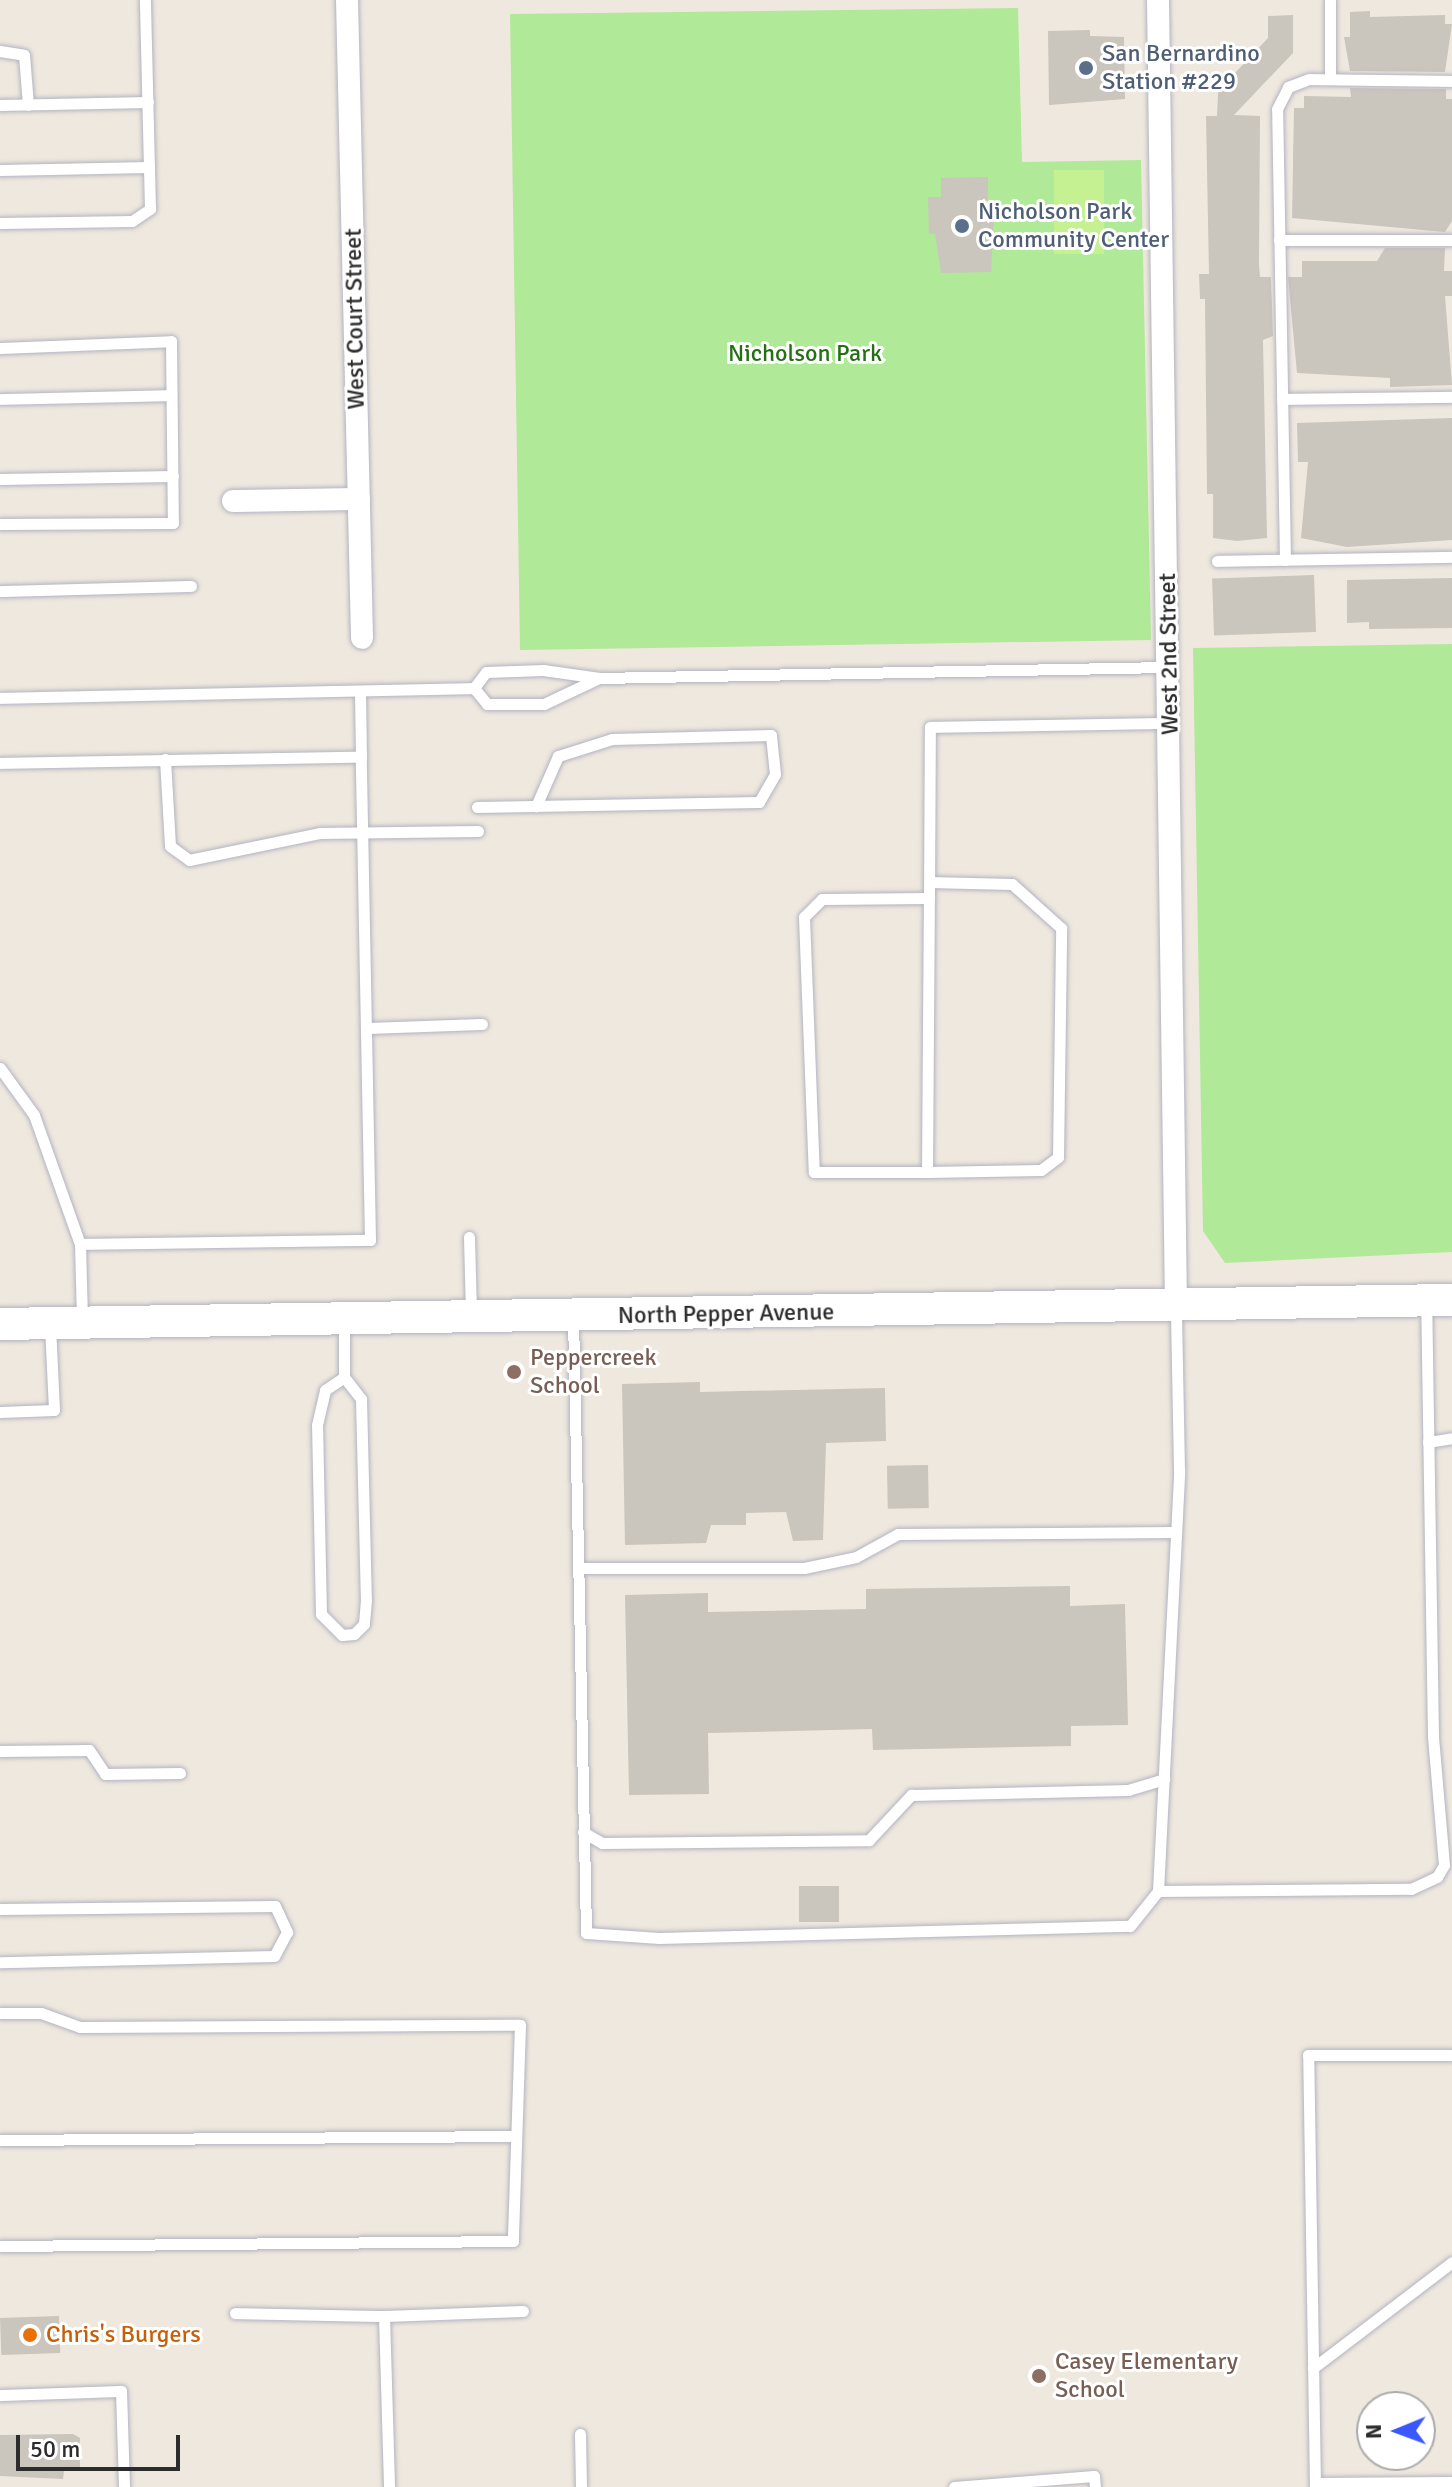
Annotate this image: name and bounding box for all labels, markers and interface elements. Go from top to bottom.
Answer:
place label: San Bernardino Station #229 [1102,40,1260,96]
marker: San Bernardino Station #229 [1077,59,1095,77]
place label: Nicholson Park Community Center [978,198,1169,254]
marker: Nicholson Park Community Center [953,217,971,235]
street label: West Court Street [339,228,371,410]
park label: Nicholson Park [728,340,882,368]
street label: West 2nd Street [1153,573,1185,735]
street label: North Pepper Avenue [618,1298,834,1330]
place label: Peppercreek School [530,1344,657,1400]
marker: Peppercreek School [505,1363,523,1381]
place label: Chris's Burgers [46,2321,201,2349]
marker: Chris's Burgers [21,2326,39,2344]
place label: Casey Elementary School [1055,2348,1238,2404]
marker: Casey Elementary School [1030,2367,1048,2385]
north arrow [1356,2391,1436,2471]
scale bar [20,2419,184,2469]
text: N [1360,2424,1387,2439]
text: 50 m [30,2434,80,2464]

